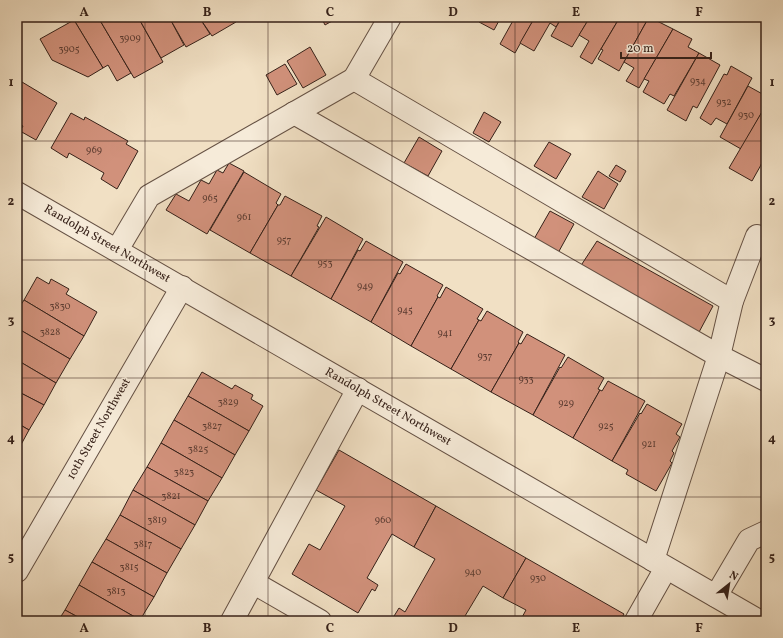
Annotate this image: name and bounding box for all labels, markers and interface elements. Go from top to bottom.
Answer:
text: A [79,4,89,22]
text: B [203,4,212,22]
text: C [326,4,334,22]
text: D [448,4,458,22]
text: E [572,4,580,22]
text: F [695,4,703,22]
house number: 3909 [119,31,141,45]
scale bar [621,34,711,60]
text: 20 m [627,41,654,57]
house number: 3905 [58,42,80,56]
text: 1 [8,74,14,92]
house number: 934 [690,74,706,88]
text: 1 [769,74,775,92]
house number: 932 [716,95,732,109]
house number: 930 [738,108,754,122]
house number: 969 [86,143,102,157]
house number: 965 [202,191,218,205]
text: 2 [8,193,15,211]
text: 2 [769,193,776,211]
street label: Randolph Street Northwest [41,201,173,287]
house number: 961 [237,210,251,224]
house number: 957 [277,233,292,247]
house number: 953 [317,256,333,270]
house number: 949 [357,279,373,293]
house number: 3830 [49,299,71,313]
house number: 945 [397,303,413,317]
text: 3 [8,312,15,330]
text: 3 [769,312,776,330]
house number: 3828 [40,325,60,339]
house number: 941 [438,326,453,340]
house number: 937 [478,349,493,363]
street label: Randolph Street Northwest [322,364,454,450]
house number: 933 [518,372,534,386]
street label: 10th Street Northwest [63,375,135,483]
house number: 3829 [218,395,238,409]
house number: 929 [558,396,574,410]
house number: 3827 [202,419,222,433]
house number: 925 [598,419,614,433]
text: 4 [7,430,15,448]
text: 4 [768,430,776,448]
house number: 921 [642,437,656,451]
house number: 3825 [188,442,208,456]
house number: 3823 [174,465,194,479]
house number: 3821 [161,489,181,503]
house number: 3819 [147,513,167,527]
house number: 960 [375,513,391,527]
house number: 3817 [134,537,153,551]
text: 5 [8,549,14,567]
text: 5 [769,549,775,567]
house number: 3815 [120,560,139,574]
north arrow [709,564,749,604]
house number: 940 [465,565,481,579]
text: N [726,568,740,585]
house number: 930 [530,571,546,585]
house number: 3813 [106,584,126,598]
text: A [79,620,89,638]
text: B [203,620,212,638]
text: C [326,620,334,638]
text: D [448,620,458,638]
text: E [572,620,580,638]
text: F [695,620,703,638]

